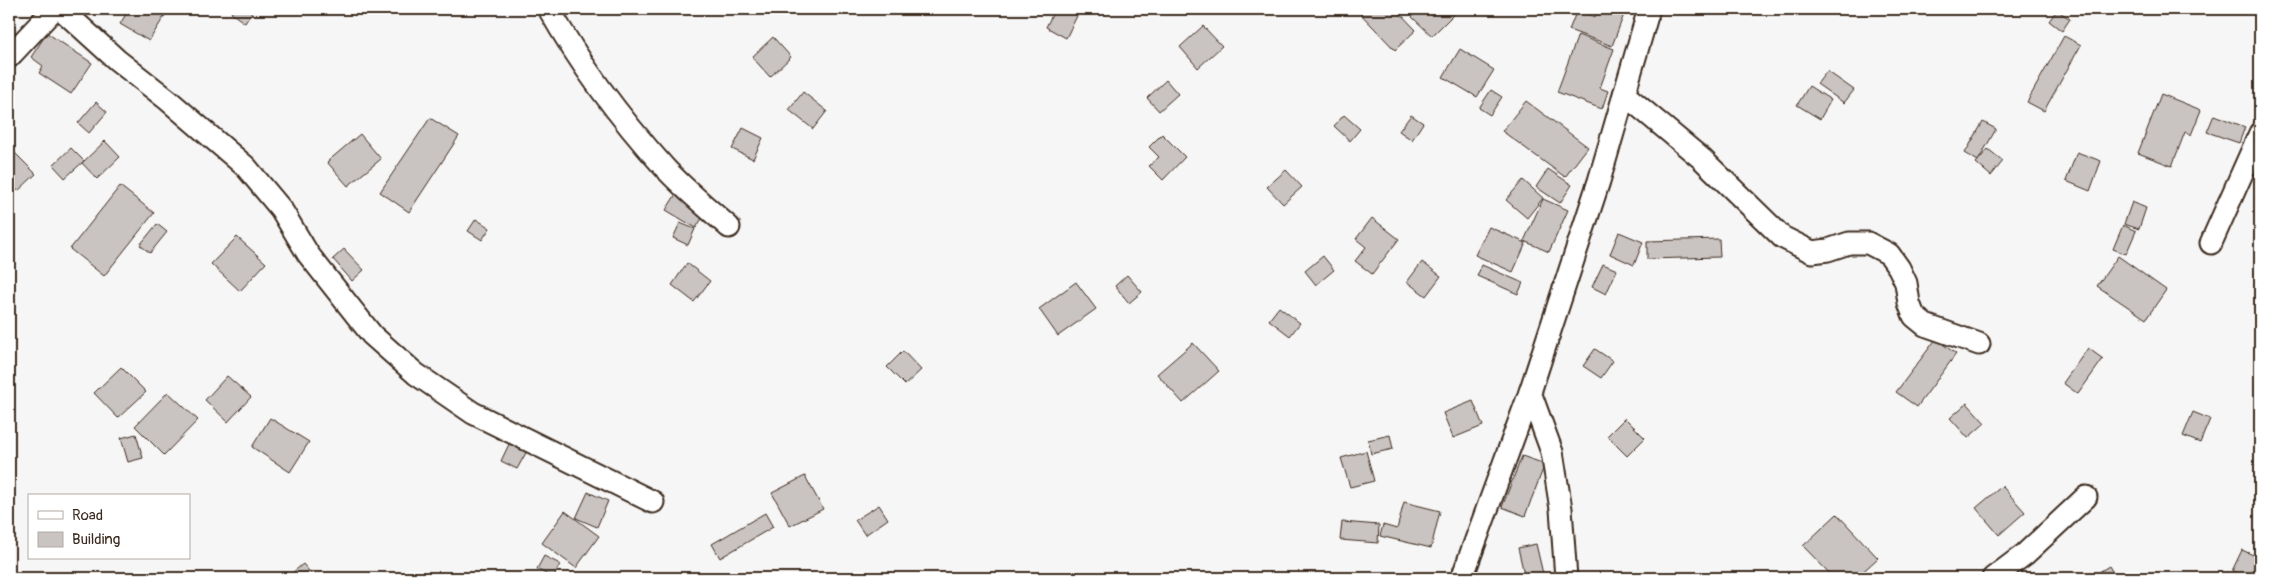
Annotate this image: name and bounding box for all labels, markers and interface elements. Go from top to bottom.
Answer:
legend [28,494,190,560]
text: Road [72,506,103,525]
text: Building [72,530,120,549]

